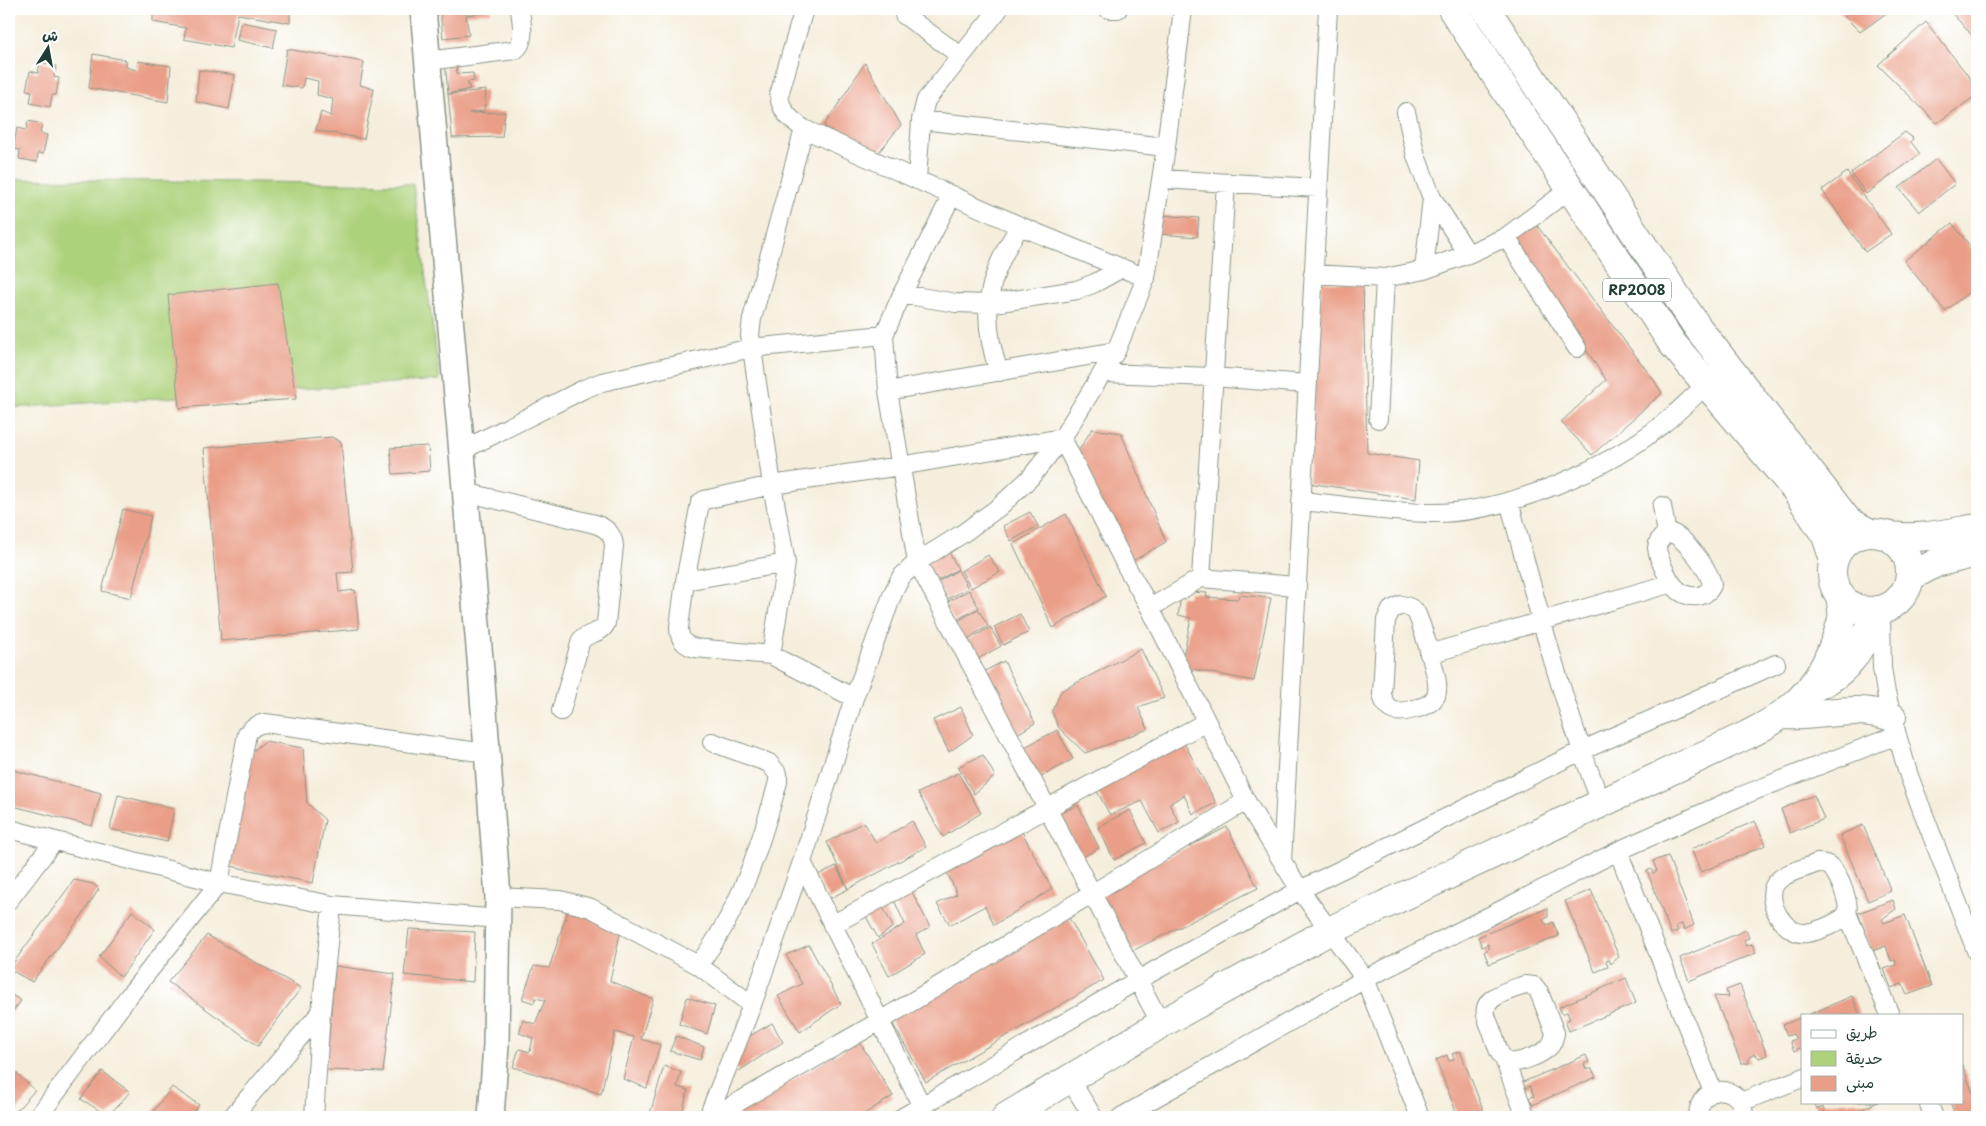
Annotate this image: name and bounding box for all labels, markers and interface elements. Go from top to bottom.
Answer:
north arrow [22,22,72,72]
text: ش [41,23,60,47]
road number: RP2008 [1603,278,1671,302]
legend [1801,1014,1964,1104]
text: طريق [1846,1020,1878,1043]
text: حديقة [1846,1046,1883,1069]
text: مبنى [1846,1070,1874,1093]

